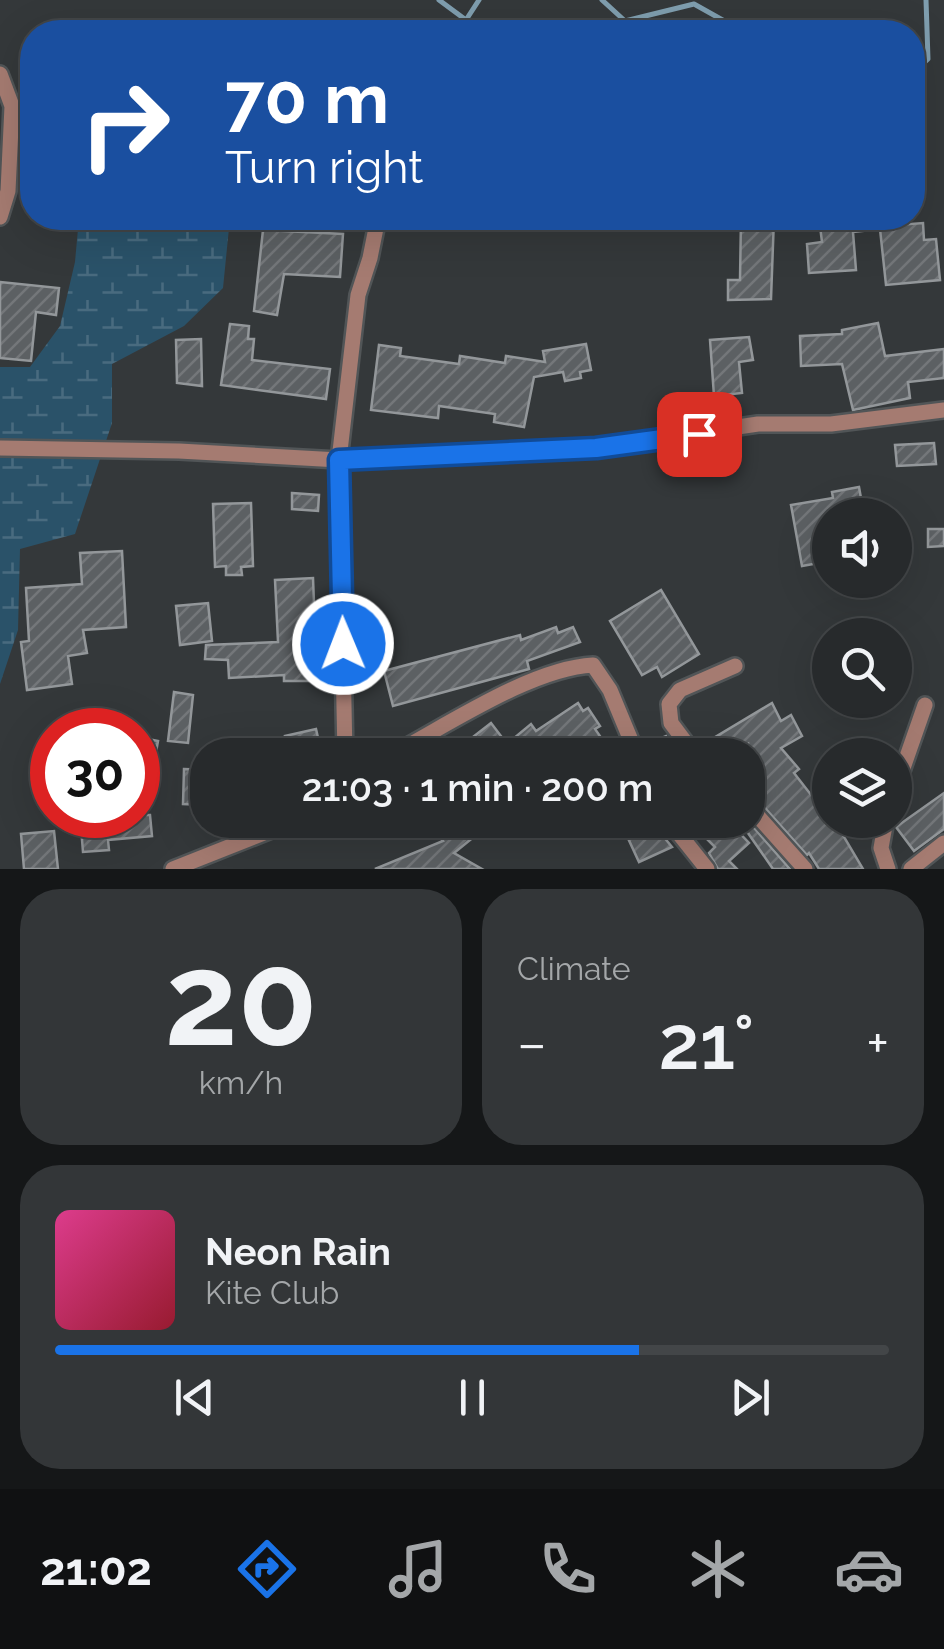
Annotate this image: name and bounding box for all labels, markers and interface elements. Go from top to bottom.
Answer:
text: 70 m [225,57,389,139]
icon: right [60,60,190,190]
text: Turn right [225,141,423,194]
pin [657,392,742,477]
icon: arrive [672,407,727,462]
map controls [812,498,912,838]
button: sound [812,498,912,598]
position arrow [291,592,395,696]
button: search [812,618,912,718]
speed limit sign: 30 [30,708,160,838]
button: layers [812,738,912,838]
text: 21:03 · 1 min · 200 m [302,765,653,810]
text: 20 [164,923,318,1075]
text: Climate [517,950,631,987]
text: 21° [659,998,754,1087]
text: − [517,1011,547,1076]
text: + [866,1011,889,1076]
text: km/h [199,1064,283,1101]
text: Neon Rain [205,1229,391,1274]
text: Kite Club [205,1274,339,1311]
icon: previous [167,1370,222,1425]
icon: pause [445,1370,500,1425]
icon: next [723,1370,778,1425]
icon: directions [232,1534,302,1604]
icon: music [383,1534,453,1604]
icon: phone [533,1534,603,1604]
icon: climate [683,1534,753,1604]
icon: car [834,1534,904,1604]
text: 21:02 [40,1543,152,1596]

